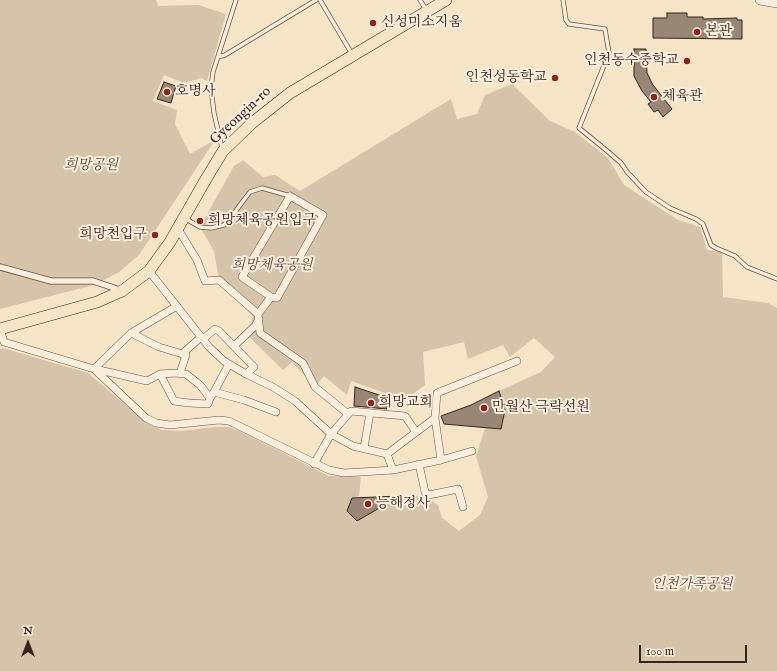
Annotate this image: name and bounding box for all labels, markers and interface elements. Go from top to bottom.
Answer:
place label: 신성미소지움 [381,15,462,31]
marker: 신성미소지움 [368,18,378,28]
place label: 본관 [705,24,732,40]
marker: 본관 [692,27,702,37]
place label: 인천동수중학교 [584,53,679,69]
marker: 인천동수중학교 [682,56,692,66]
place label: 인천성동학교 [466,70,547,86]
marker: 인천성동학교 [550,73,560,83]
place label: 호명사 [175,84,216,100]
street label: Gyeongin-ro [207,84,275,148]
marker: 호명사 [162,87,172,97]
place label: 체육관 [662,89,703,105]
marker: 체육관 [649,92,659,102]
park label: 희망공원 [64,158,118,174]
place label: 희망체육공원입구 [208,213,316,229]
marker: 희망체육공원입구 [195,216,205,226]
place label: 희망천입구 [79,227,147,243]
marker: 희망천입구 [150,230,160,240]
park label: 희망체육공원 [231,258,313,274]
place label: 희망교회 [379,395,433,411]
marker: 희망교회 [366,398,376,408]
place label: 만월산 극락선원 [492,400,590,416]
marker: 만월산 극락선원 [479,403,489,413]
place label: 능해정사 [376,496,430,512]
marker: 능해정사 [363,499,373,509]
park label: 인천가족공원 [651,577,733,593]
north arrow [8,623,48,663]
text: N [23,624,33,638]
scale bar [641,637,749,663]
text: 100 m [646,644,674,659]

